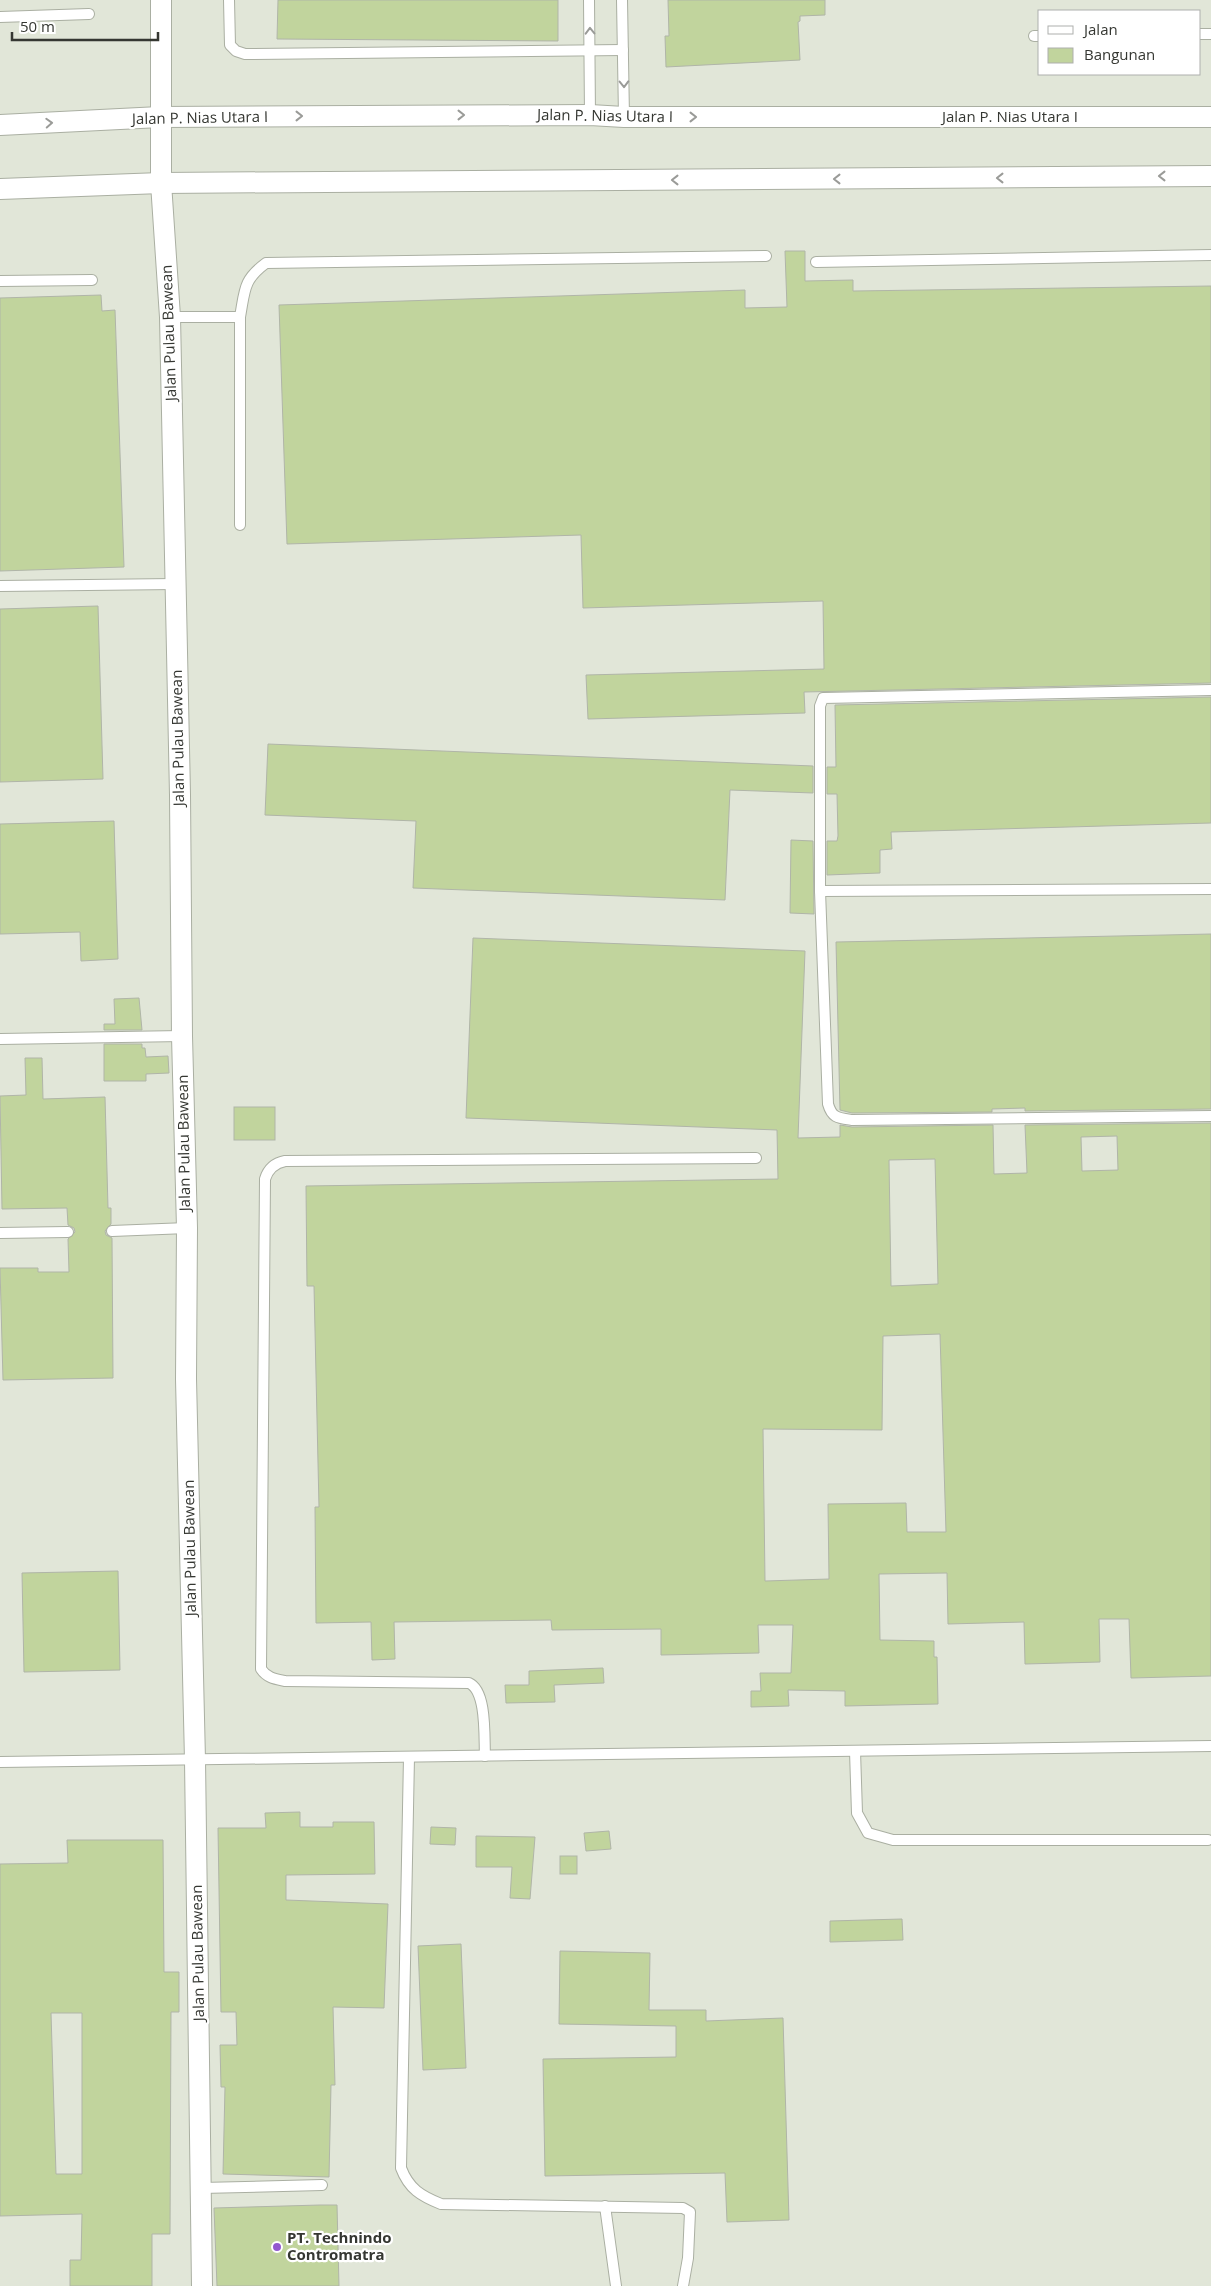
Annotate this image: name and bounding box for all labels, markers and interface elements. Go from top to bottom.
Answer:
scale bar [12,10,159,42]
legend [1038,10,1201,75]
text: 50 m [20,16,55,36]
text: Jalan [1082,19,1118,39]
one-way arrow [585,27,595,34]
text: Bangunan [1084,44,1155,64]
one-way arrow [619,80,629,88]
street label: Jalan P. Nias Utara I [535,104,673,126]
street label: Jalan P. Nias Utara I [130,106,268,128]
street label: Jalan P. Nias Utara I [940,106,1078,126]
one-way arrow [458,110,465,120]
one-way arrow [295,111,303,122]
one-way arrow [690,112,698,122]
one-way arrow [45,117,53,128]
one-way arrow [1158,171,1166,181]
one-way arrow [996,172,1004,183]
one-way arrow [833,174,841,184]
one-way arrow [671,175,678,185]
street label: Jalan Pulau Bawean [156,264,180,404]
street label: Jalan Pulau Bawean [166,670,188,809]
street label: Jalan Pulau Bawean [172,1075,194,1214]
street label: Jalan Pulau Bawean [178,1480,200,1619]
street label: Jalan Pulau Bawean [186,1885,208,2024]
place label: PT. Technindo Contromatra [287,2227,391,2264]
marker: PT. Technindo Contromatra [271,2241,283,2253]

